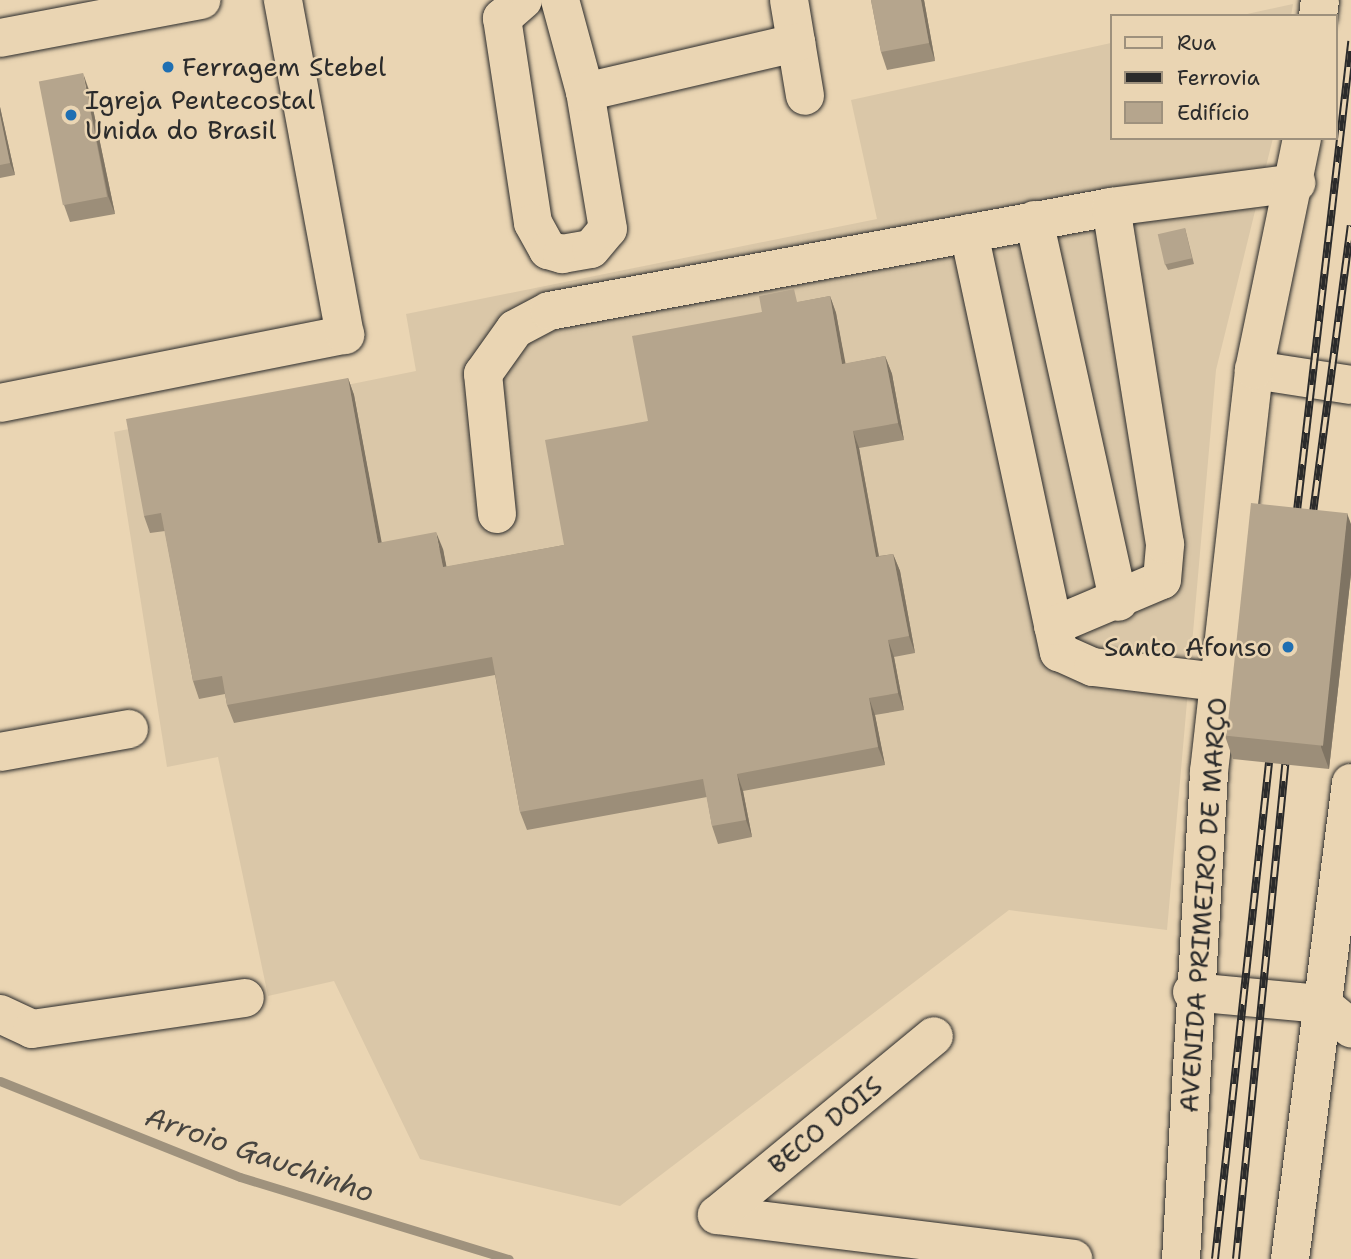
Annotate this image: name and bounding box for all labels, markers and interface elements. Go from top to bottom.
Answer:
legend [1110,14,1337,140]
text: Rua [1177,29,1216,57]
place label: Ferragem Stebel [182,51,386,83]
marker: Ferragem Stebel [160,59,176,75]
text: Ferrovia [1177,64,1260,92]
place label: Igreja Pentecostal Unida do Brasil [85,84,315,146]
text: Edifício [1177,99,1249,127]
marker: Igreja Pentecostal Unida do Brasil [63,107,79,123]
place label: Santo Afonso [1104,631,1272,663]
marker: Santo Afonso [1278,637,1298,657]
street label: AVENIDA PRIMEIRO DE MARÇO [1173,696,1233,1114]
street label: BECO DOIS [762,1070,888,1180]
water label: Arroio Gauchinho [141,1099,379,1209]

